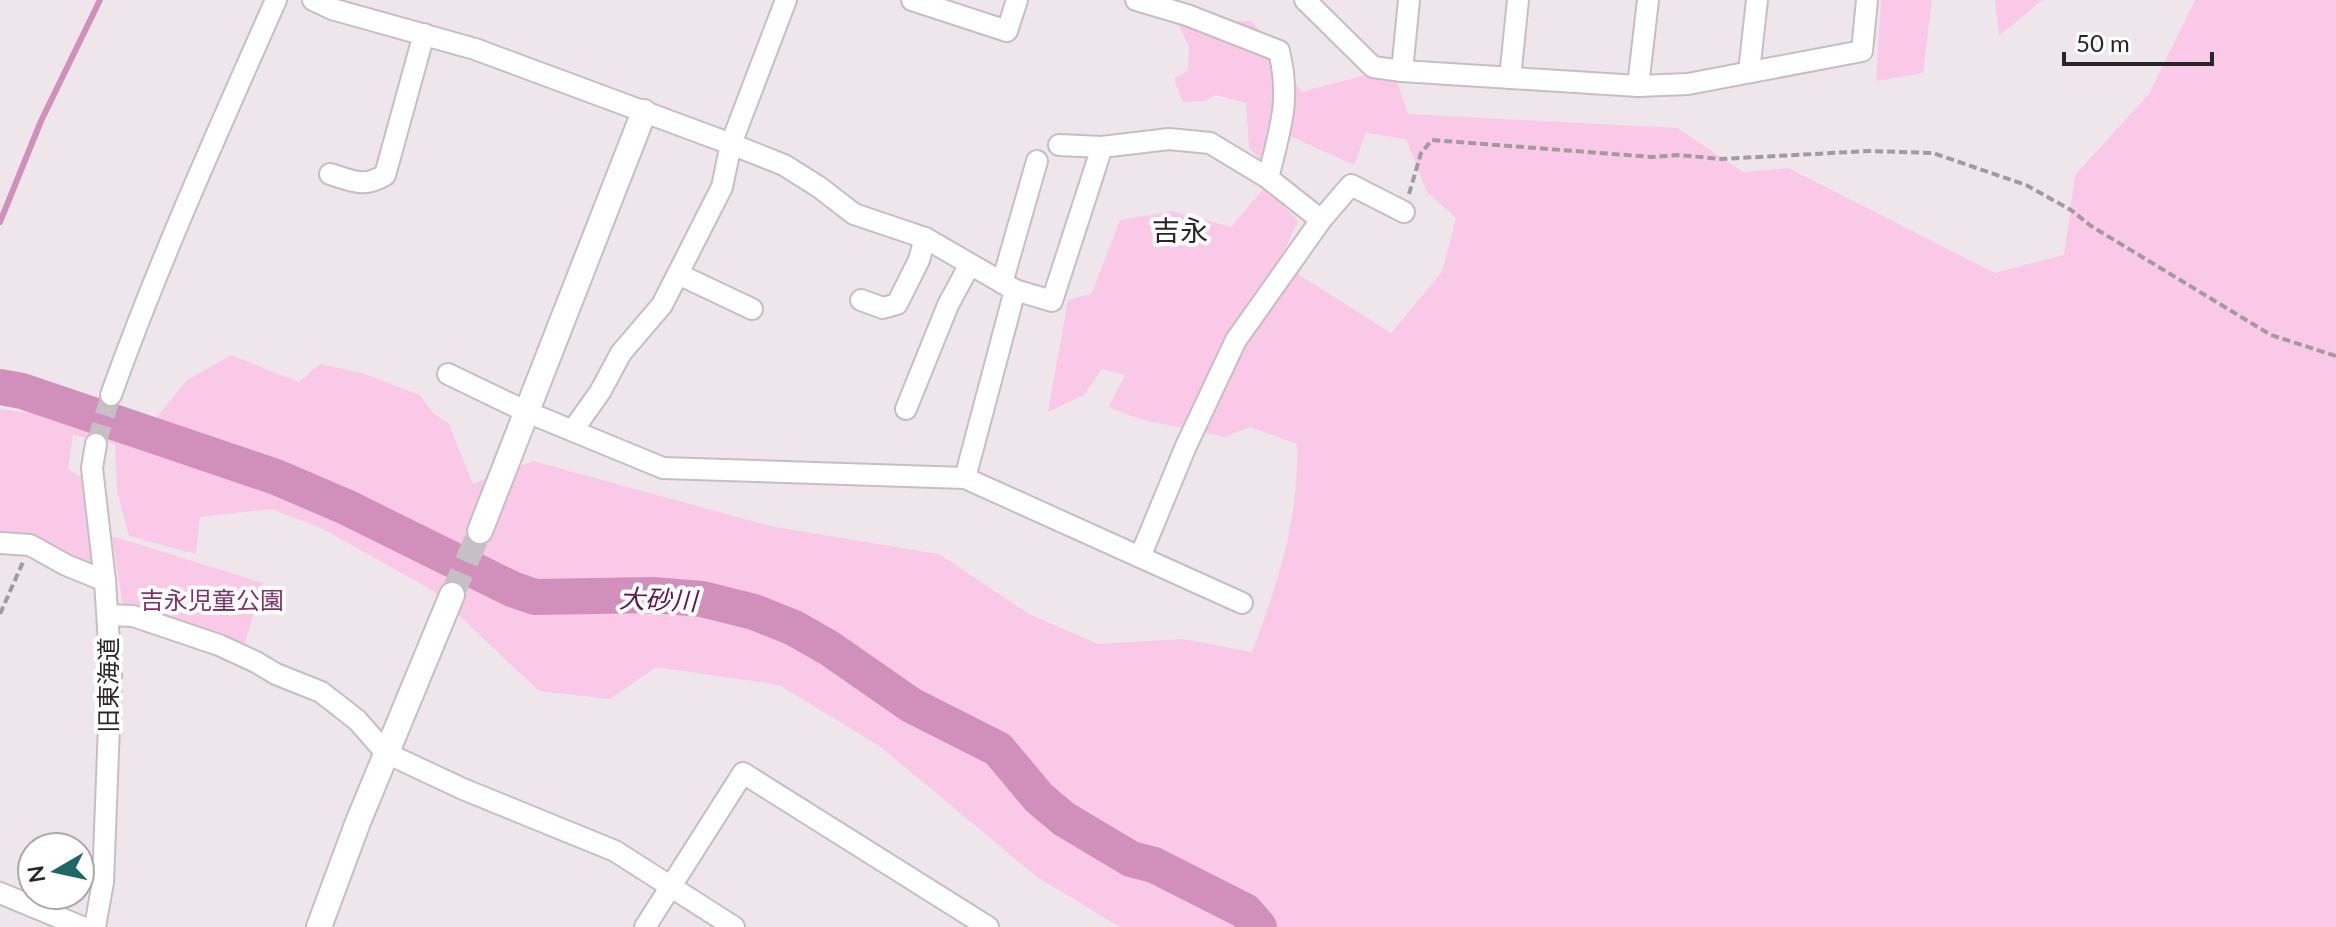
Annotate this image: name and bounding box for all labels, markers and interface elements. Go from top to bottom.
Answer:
scale bar [2064,16,2212,66]
text: 50 m [2076,28,2130,57]
district label: 吉永 [1152,213,1208,247]
water label: 大砂川 [618,582,701,616]
park label: 吉永児童公園 [140,585,284,614]
street label: 旧東海道 [93,637,122,733]
north arrow [16,831,96,911]
text: N [21,864,50,885]

